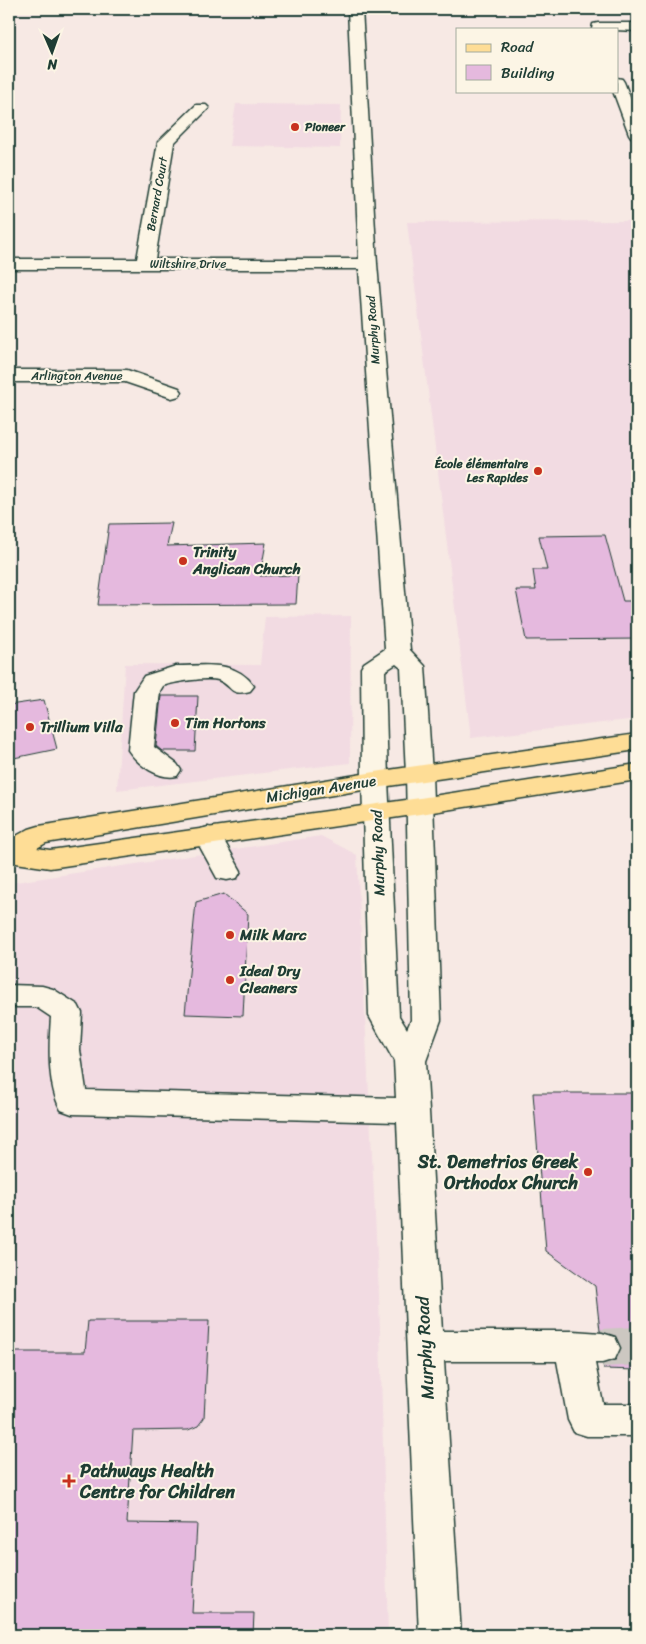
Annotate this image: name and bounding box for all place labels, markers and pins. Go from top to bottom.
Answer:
place label: Pioneer [305,116,346,138]
marker: Pioneer [289,121,301,133]
place label: École élémentaire Les Rapides [434,453,528,489]
marker: École élémentaire Les Rapides [532,465,544,477]
place label: Trinity Anglican Church [192,539,301,582]
marker: Trinity Anglican Church [177,555,189,567]
place label: Tim Hortons [185,710,267,736]
place label: Trillium Villa [40,714,123,740]
marker: Tim Hortons [169,717,181,729]
marker: Trillium Villa [24,721,36,733]
place label: Milk Marc [239,922,307,948]
marker: Milk Marc [224,929,236,941]
place label: Ideal Dry Cleaners [239,958,301,1001]
marker: Ideal Dry Cleaners [224,974,236,986]
place label: St. Demetrios Greek Orthodox Church [417,1146,579,1199]
marker: St. Demetrios Greek Orthodox Church [582,1166,594,1178]
place label: Pathways Health Centre for Children [79,1455,235,1508]
marker: Pathways Health Centre for Children [62,1474,76,1488]

